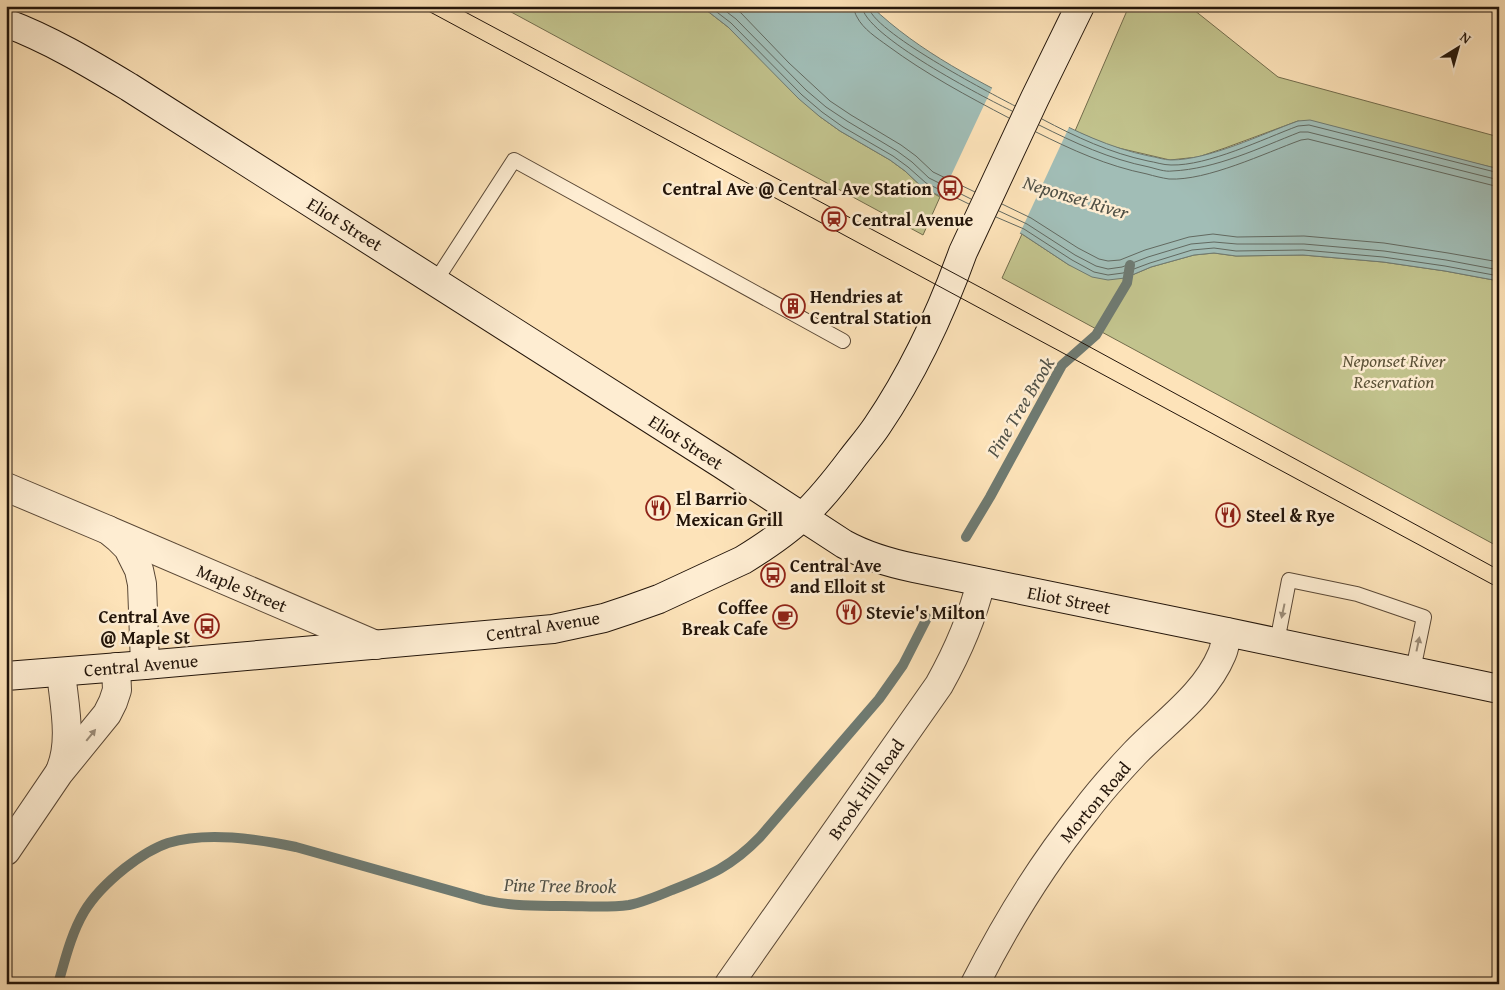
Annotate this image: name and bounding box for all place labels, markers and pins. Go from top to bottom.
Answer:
place label: Central Ave @ Central Ave Station [663,175,932,202]
bus stop icon: Central Ave @ Central Ave Station [937,175,963,201]
station icon: Central Avenue [821,206,847,232]
place label: Central Avenue [852,206,974,233]
place label: Hendries at Central Station [810,283,932,331]
building icon: Hendries at Central Station [780,293,806,319]
place label: El Barrio Mexican Grill [676,485,784,533]
restaurant icon: El Barrio Mexican Grill [645,495,671,521]
restaurant icon: Steel & Rye [1215,502,1241,528]
place label: Steel & Rye [1246,502,1335,529]
place label: Central Ave and Elloit st [790,552,886,600]
bus stop icon: Central Ave and Elloit st [760,562,786,588]
place label: Coffee Break Cafe [682,594,768,642]
restaurant icon: Stevie's Milton [836,599,862,625]
place label: Stevie's Milton [866,599,986,626]
place label: Central Ave @ Maple St [98,603,190,651]
cafe icon: Coffee Break Cafe [772,604,798,630]
bus stop icon: Central Ave @ Maple St [194,613,220,639]

